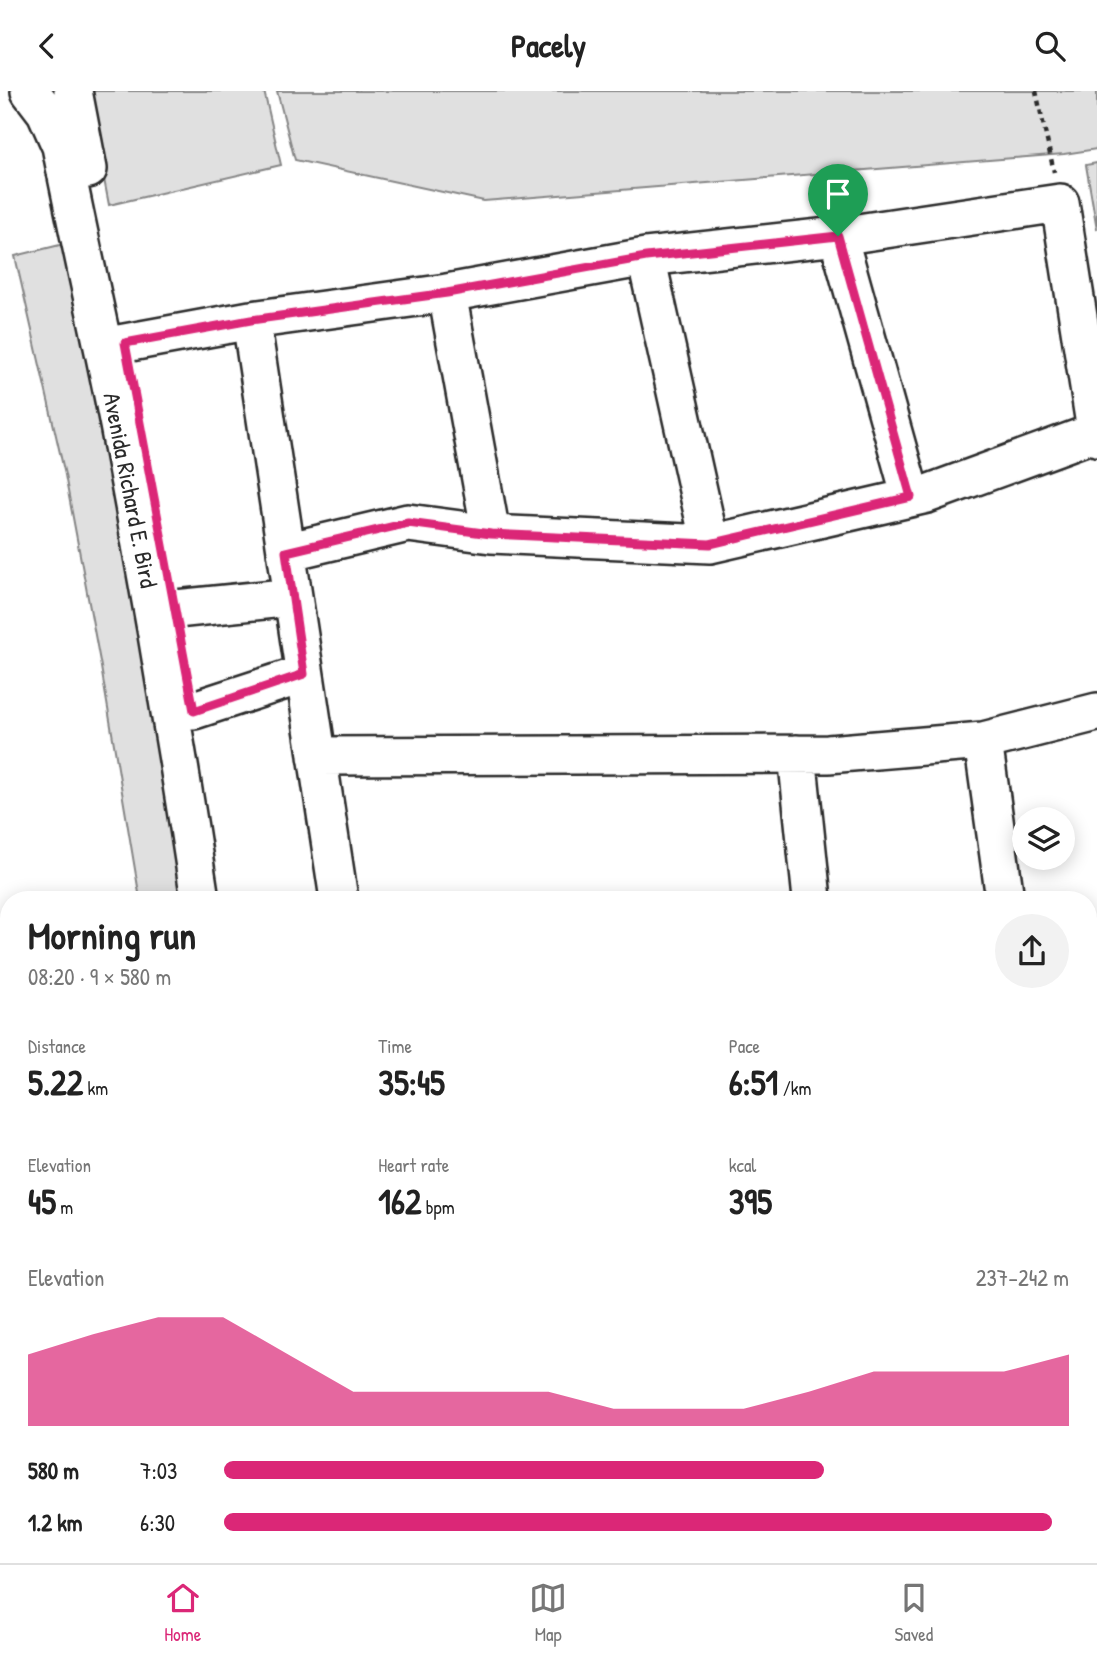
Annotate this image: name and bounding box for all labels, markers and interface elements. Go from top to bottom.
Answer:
text: Pacely [511,24,586,67]
icon: back [28,27,66,65]
icon: search [1031,27,1069,65]
pin [808,164,868,236]
icon: arrive [819,175,857,213]
street label: Avenida Richard E. Bird [96,390,166,590]
map controls [1012,807,1075,870]
button: layers [1012,807,1075,870]
text: Morning run [28,909,196,961]
button: share [995,914,1069,988]
text: 08:20 · 9 × 580 m [28,961,171,992]
text: Distance [28,1033,86,1059]
text: Time [378,1033,412,1059]
text: Pace [729,1033,760,1059]
text: 5.22 [28,1059,83,1106]
text: 35:45 [378,1059,445,1106]
text: 6:51 [729,1059,778,1106]
text: km [83,1075,108,1101]
text: /km [778,1075,811,1101]
text: Elevation [28,1152,91,1178]
text: Heart rate [378,1152,449,1178]
text: kcal [729,1152,756,1178]
text: 45 [28,1178,56,1225]
text: 162 [378,1178,421,1225]
text: 395 [729,1178,772,1225]
text: m [56,1194,73,1220]
text: bpm [421,1194,455,1220]
text: Elevation [28,1262,104,1293]
text: 237–242 m [976,1262,1069,1293]
text: 580 m [28,1455,79,1486]
text: 7:03 [140,1455,177,1486]
text: 1.2 km [28,1507,83,1538]
text: 6:30 [140,1507,175,1538]
tab: Home [164,1579,202,1647]
tab: Map [529,1579,567,1647]
tab: Saved [895,1579,933,1647]

